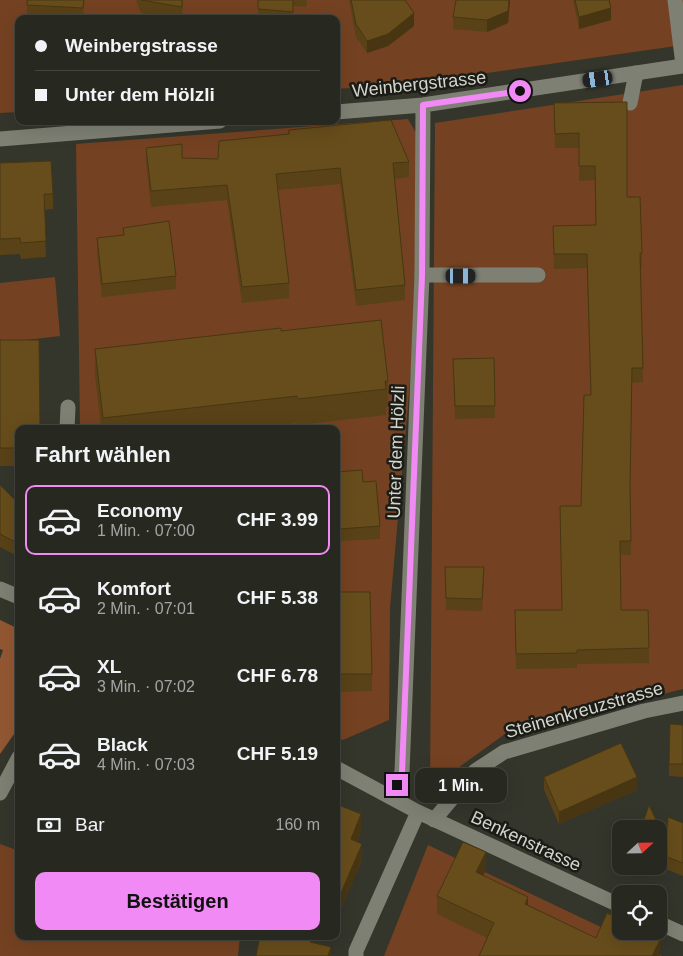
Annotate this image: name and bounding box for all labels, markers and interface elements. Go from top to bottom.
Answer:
text: Weinbergstrasse [65,35,218,56]
street label: Weinbergstrasse [351,67,487,101]
car [582,69,613,89]
route start [509,80,531,102]
text: Unter dem Hölzli [65,84,215,105]
car [446,269,476,284]
street label: Unter dem Hölzli [384,385,408,519]
text: Fahrt wählen [35,442,171,467]
icon: car [37,498,82,543]
text: Economy [97,500,183,521]
text: CHF 3.99 [237,509,318,530]
text: 1 Min. · 07:00 [97,522,195,539]
icon: car [37,576,82,621]
text: Komfort [97,578,171,599]
text: CHF 5.38 [237,587,318,608]
text: 2 Min. · 07:01 [97,600,195,617]
icon: car [37,654,82,699]
text: XL [97,656,121,677]
text: CHF 6.78 [237,665,318,686]
text: 3 Min. · 07:02 [97,678,195,695]
street label: Steinenkreuzstrasse [503,678,665,742]
icon: car [37,732,82,777]
text: Black [97,734,148,755]
text: CHF 5.19 [237,743,318,764]
text: 4 Min. · 07:03 [97,756,195,773]
callout: 1 Min. [414,768,507,802]
route end [386,774,408,796]
text: 1 Min. [438,777,484,794]
street label: Benkenstrasse [468,807,584,875]
icon: cash [35,811,63,839]
text: Bar [75,814,105,835]
text: 160 m [276,816,320,833]
north arrow [612,820,668,875]
map controls [612,820,667,940]
button: Bestätigen [35,872,320,930]
button: locate [612,885,667,940]

